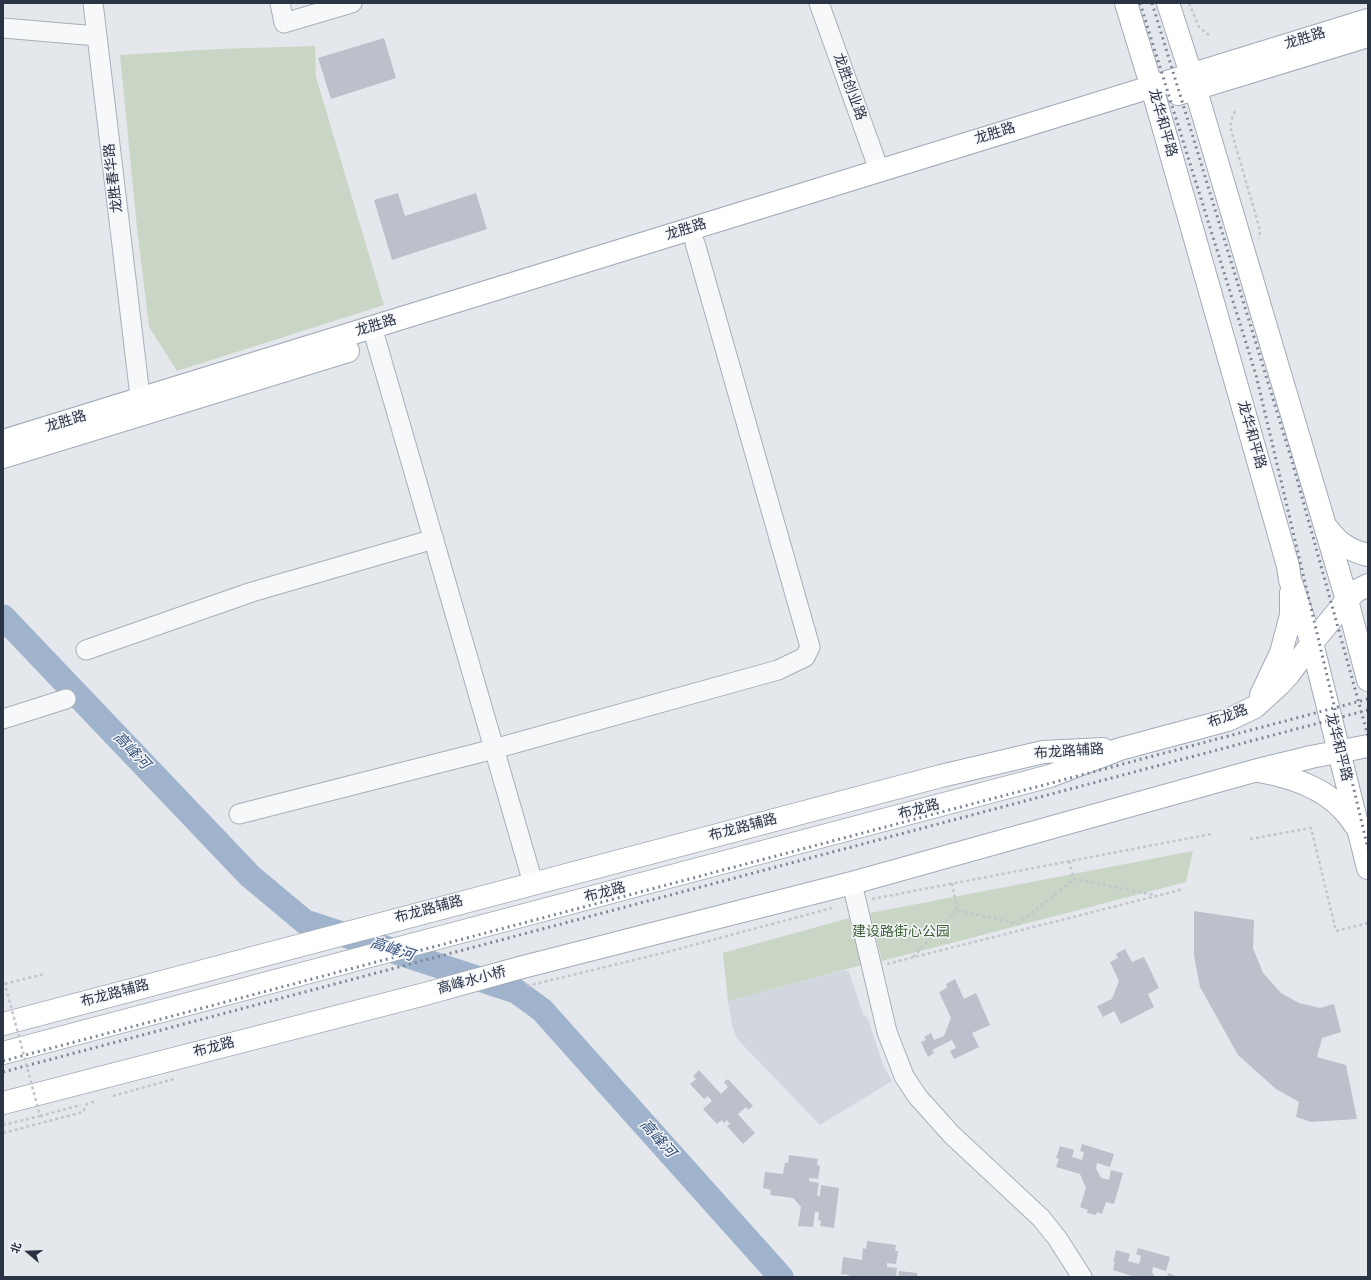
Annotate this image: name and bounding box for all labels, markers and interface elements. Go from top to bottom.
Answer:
street label: 龙胜路 [1282,25,1328,53]
street label: 龙胜创业路 [829,51,869,123]
street label: 龙华和平路 [1144,87,1180,159]
street label: 龙胜路 [972,120,1018,148]
street label: 龙胜春华路 [101,142,127,214]
street label: 龙胜路 [663,216,709,244]
street label: 龙胜路 [353,312,399,340]
street label: 龙华和平路 [1233,399,1269,471]
street label: 龙胜路 [43,408,89,436]
street label: 布龙路 [1205,702,1251,732]
street label: 龙华和平路 [1321,711,1355,783]
water label: 高峰河 [109,729,153,773]
street label: 布龙路辅路 [1033,741,1105,763]
street label: 布龙路 [897,796,941,824]
street label: 布龙路辅路 [707,811,779,845]
street label: 布龙路 [583,879,627,907]
street label: 布龙路辅路 [393,893,465,927]
park label: 建设路街心公园 [852,924,950,940]
water label: 高峰河 [368,934,416,966]
street label: 高峰水小桥 [436,964,508,998]
street label: 布龙路辅路 [79,977,151,1011]
street label: 布龙路 [192,1034,236,1062]
water label: 高峰河 [635,1116,679,1162]
north arrow [8,1232,48,1272]
text: 北 [8,1241,24,1255]

